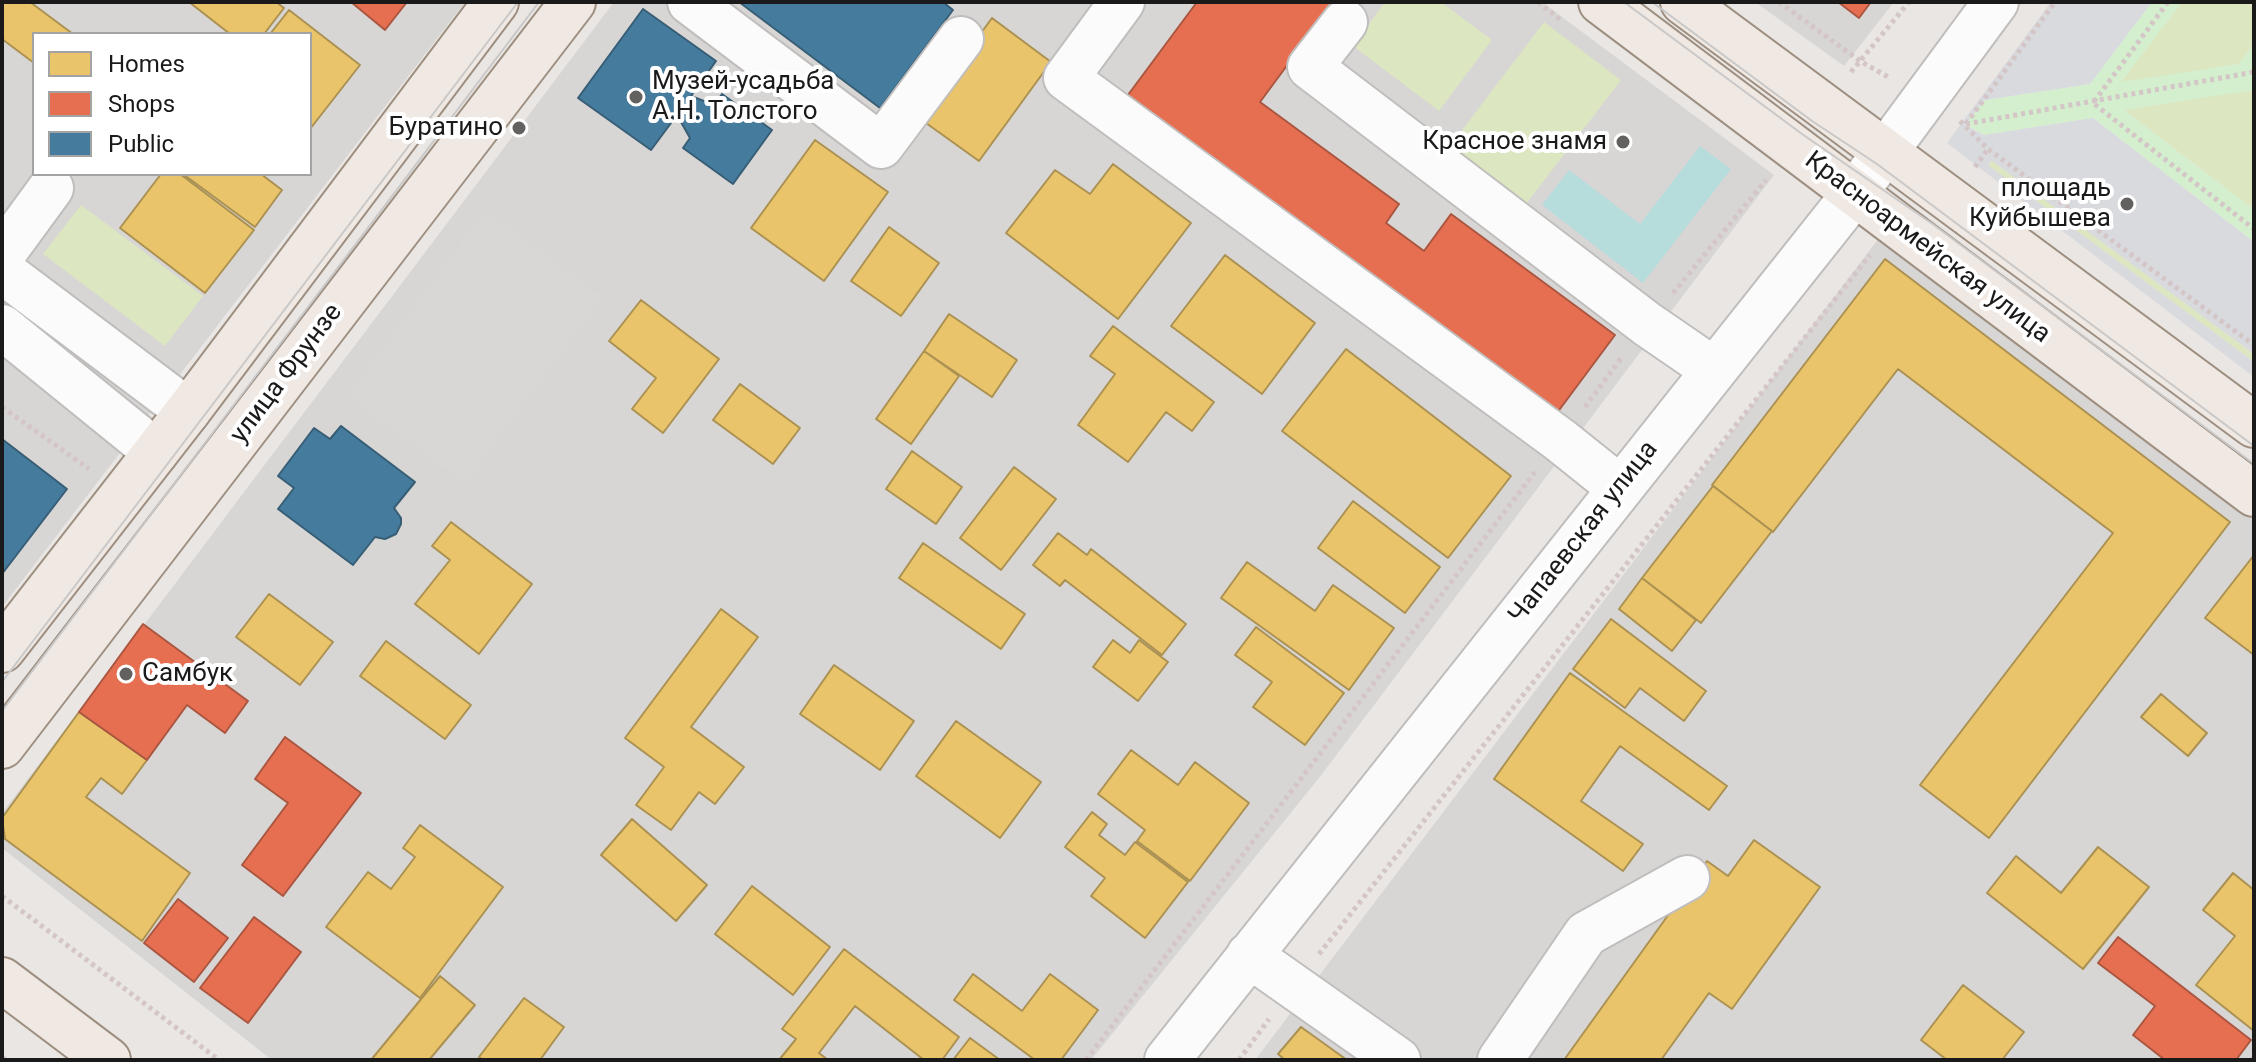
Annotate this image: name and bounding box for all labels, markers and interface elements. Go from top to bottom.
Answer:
legend [32,32,312,176]
text: Homes [108,50,185,78]
place label: Музей-усадьба А.Н. Толстого [652,66,834,128]
marker: Музей-усадьба А.Н. Толстого [627,88,645,106]
text: Shops [108,90,175,118]
place label: Буратино [388,112,503,144]
marker: Буратино [510,119,528,137]
place label: Красное знамя [1422,126,1607,158]
text: Public [108,130,174,158]
marker: Красное знамя [1614,133,1632,151]
street label: Красноармейская улица [1798,145,2056,351]
place label: площадь Куйбышева [1969,173,2111,234]
marker: площадь Куйбышева [2118,195,2136,213]
street label: улица Фрунзе [224,298,350,450]
street label: Чапаевская улица [1503,435,1665,631]
place label: Самбук [142,658,233,690]
marker: Самбук [117,665,135,683]

